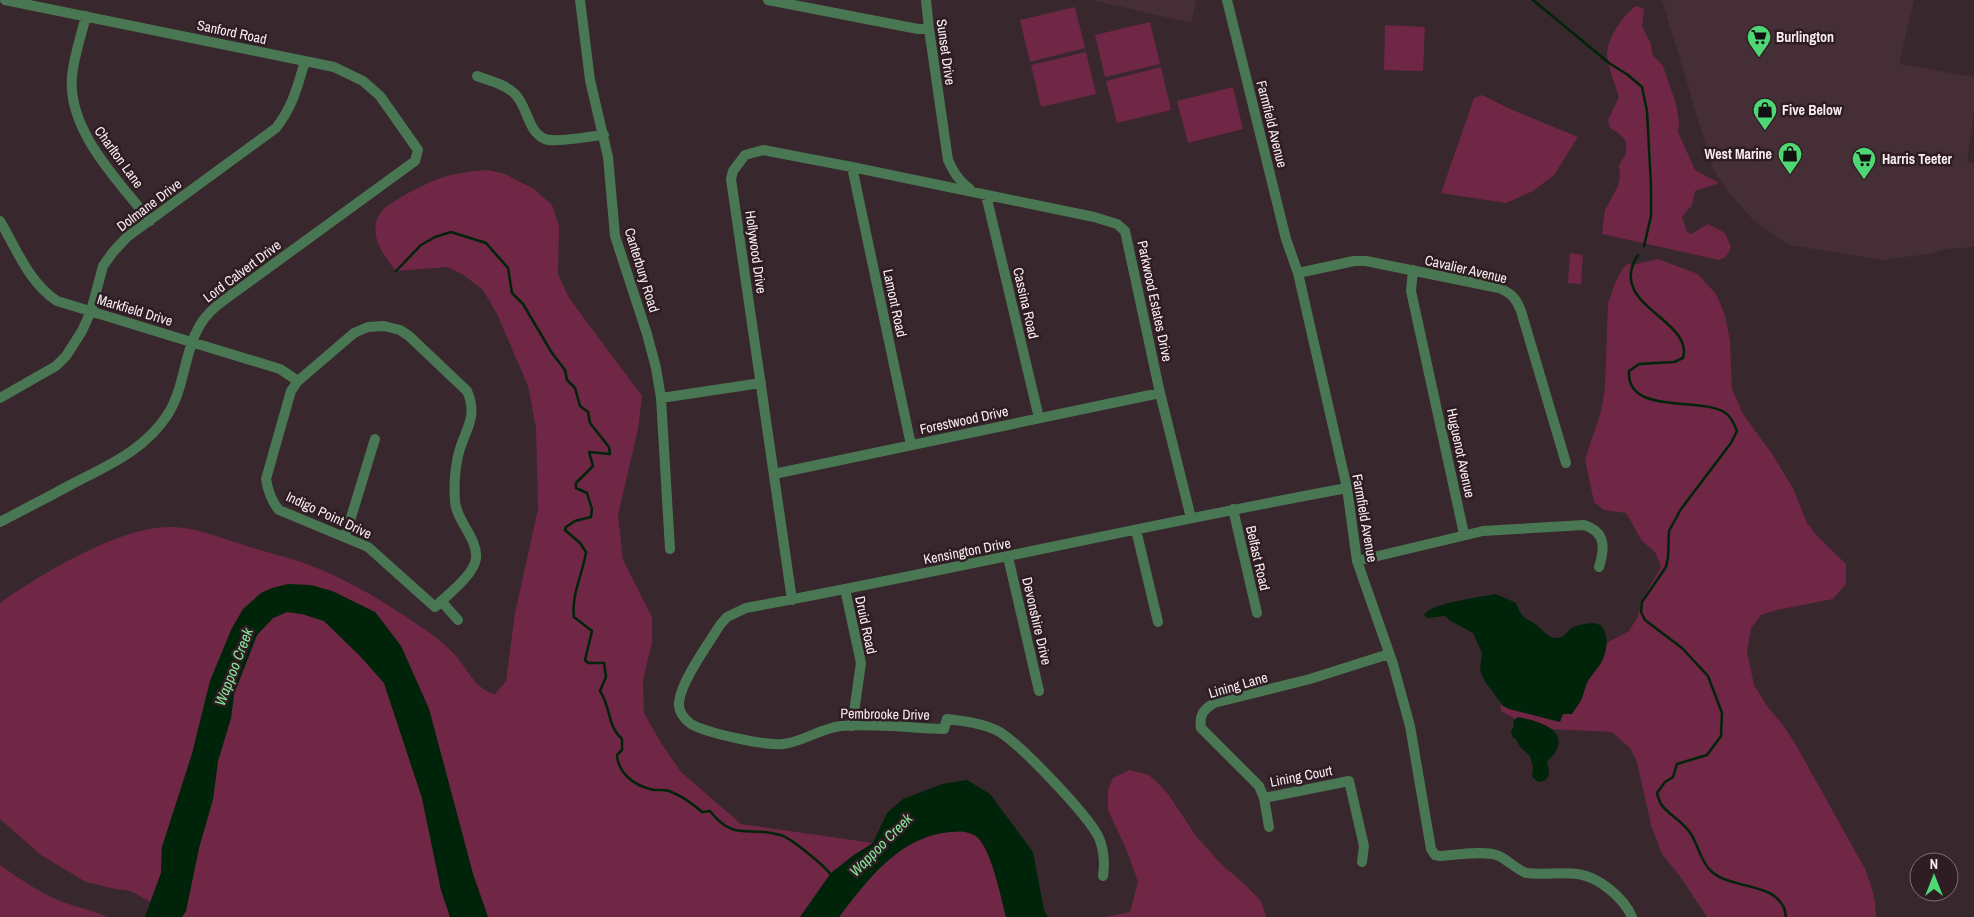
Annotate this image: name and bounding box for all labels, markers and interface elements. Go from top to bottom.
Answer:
street label: Sanford Road [195,16,269,48]
street label: Sunset Drive [932,18,960,86]
supermarket icon: Burlington [1746,24,1772,58]
place label: Burlington [1776,28,1834,46]
street label: Farmfield Avenue [1252,79,1292,169]
shop icon: Five Below [1752,97,1778,131]
place label: Five Below [1782,101,1842,119]
street label: Charlton Lane [91,123,147,191]
shop icon: West Marine [1777,141,1803,175]
place label: West Marine [1705,145,1772,163]
supermarket icon: Harris Teeter [1851,146,1877,180]
place label: Harris Teeter [1882,150,1953,168]
street label: Dolmane Drive [113,175,185,235]
street label: Hollywood Drive [741,209,771,295]
street label: Canterbury Road [621,226,663,314]
street label: Lord Calvert Drive [199,236,285,306]
street label: Parkwood Estates Drive [1133,239,1177,363]
street label: Cavalier Avenue [1423,251,1509,287]
street label: Cassina Road [1009,266,1043,340]
street label: Lamont Road [879,267,911,339]
street label: Markfield Drive [95,290,175,330]
street label: Forestwood Drive [918,402,1010,438]
street label: Huguenot Avenue [1443,407,1479,499]
street label: Farmfield Avenue [1348,472,1382,564]
street label: Indigo Point Drive [283,487,375,543]
street label: Belfast Road [1242,524,1274,592]
street label: Kensington Drive [922,534,1012,568]
street label: Devonshire Drive [1018,575,1056,667]
street label: Druid Road [851,594,881,656]
water label: Wappoo Creek [209,624,258,709]
street label: Lining Lane [1206,668,1270,702]
street label: Pembrooke Drive [840,704,930,724]
street label: Lining Court [1268,761,1334,791]
water label: Wappoo Creek [844,808,918,881]
north arrow [1909,852,1959,902]
text: N [1930,855,1938,873]

